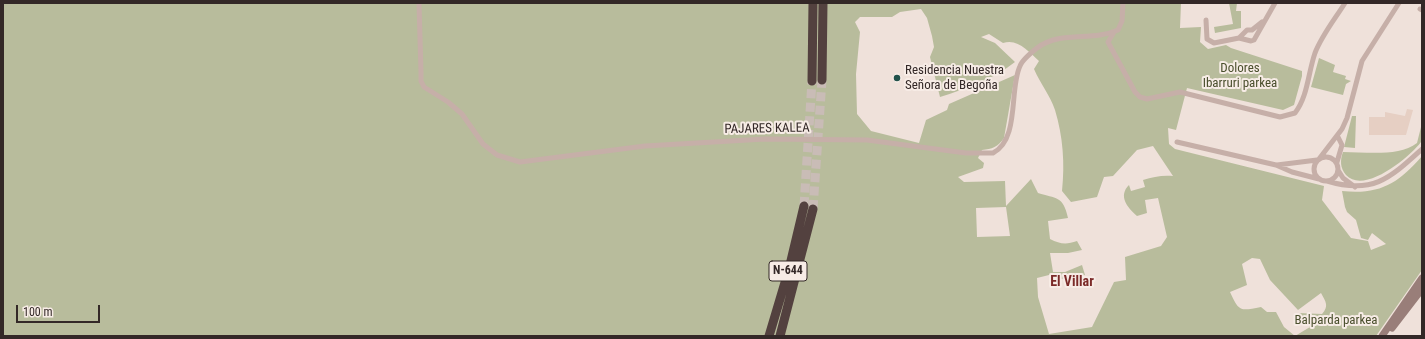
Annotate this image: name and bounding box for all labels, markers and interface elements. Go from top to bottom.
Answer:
park label: Dolores Ibarruri parkea [1203,61,1277,92]
place label: Residencia Nuestra Señora de Begoña [905,63,1004,94]
marker: Residencia Nuestra Señora de Begoña [892,73,902,83]
street label: PAJARES KALEA [724,120,810,138]
road number: N-644 [769,261,807,281]
district label: El Villar [1050,274,1094,290]
scale bar [18,297,102,323]
text: 100 m [23,305,53,319]
park label: Balparda parkea [1294,313,1378,329]

